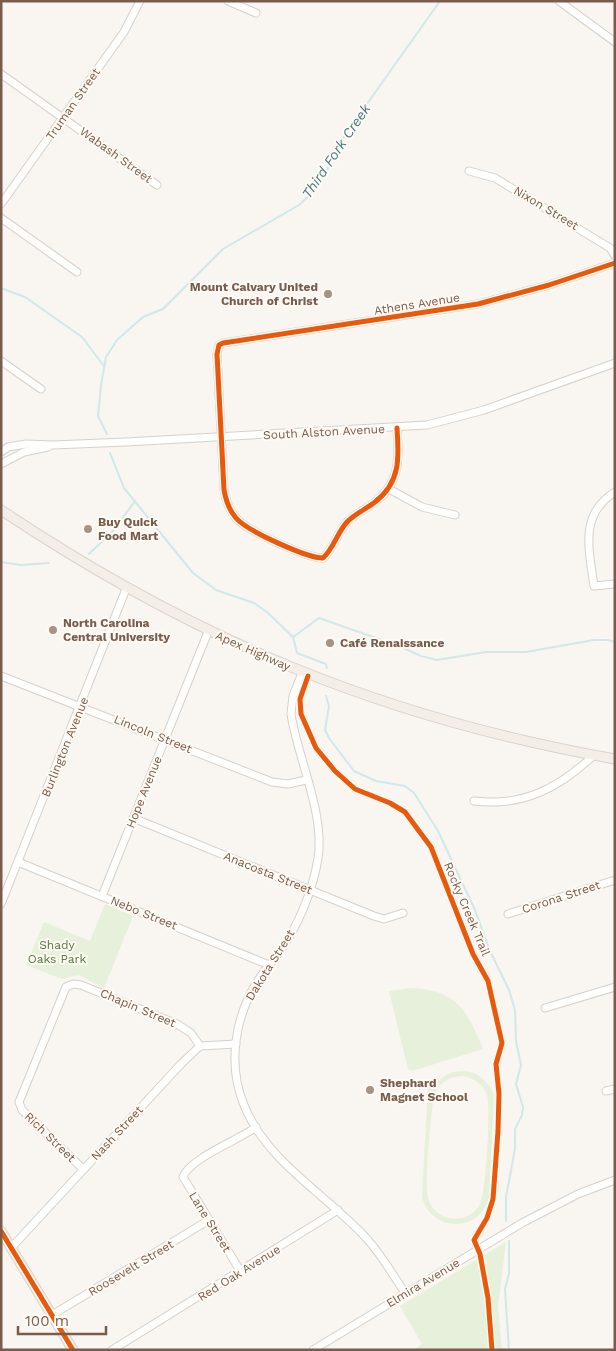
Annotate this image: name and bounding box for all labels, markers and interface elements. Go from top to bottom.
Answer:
street label: Truman Street [43,65,103,143]
water label: Third Fork Creek [299,101,374,201]
street label: Wabash Street [77,124,155,186]
street label: Nixon Street [511,183,581,233]
place label: Mount Calvary United Church of Christ [190,280,319,308]
marker: Mount Calvary United Church of Christ [322,288,334,300]
street label: Athens Avenue [373,290,461,318]
street label: South Alston Avenue [263,422,385,442]
place label: Buy Quick Food Mart [98,515,159,543]
marker: Buy Quick Food Mart [82,523,94,535]
place label: North Carolina Central University [63,616,170,644]
marker: North Carolina Central University [47,624,59,636]
street label: Apex Highway [213,628,293,674]
place label: Café Renaissance [340,636,444,650]
marker: Café Renaissance [324,637,336,649]
street label: Burlington Avenue [39,695,91,799]
street label: Lincoln Street [112,712,194,756]
street label: Hope Avenue [123,754,165,830]
street label: Anacosta Street [222,849,314,897]
street label: Rocky Creek Trail [441,860,493,958]
street label: Corona Street [520,878,602,916]
street label: Nebo Street [109,893,179,933]
street label: Dakota Street [243,927,297,1003]
park label: Shady Oaks Park [28,938,87,966]
street label: Chapin Street [98,986,178,1030]
place label: Shephard Magnet School [380,1076,468,1104]
marker: Shephard Magnet School [364,1084,376,1096]
street label: Nash Street [88,1103,146,1163]
street label: Rich Street [22,1109,78,1165]
street label: Lane Street [186,1189,234,1255]
street label: Roosevelt Street [86,1237,176,1299]
street label: Red Oak Avenue [195,1242,283,1304]
street label: Elmira Avenue [384,1256,462,1310]
scale bar [18,1304,105,1336]
text: 100 m [25,1312,69,1330]

